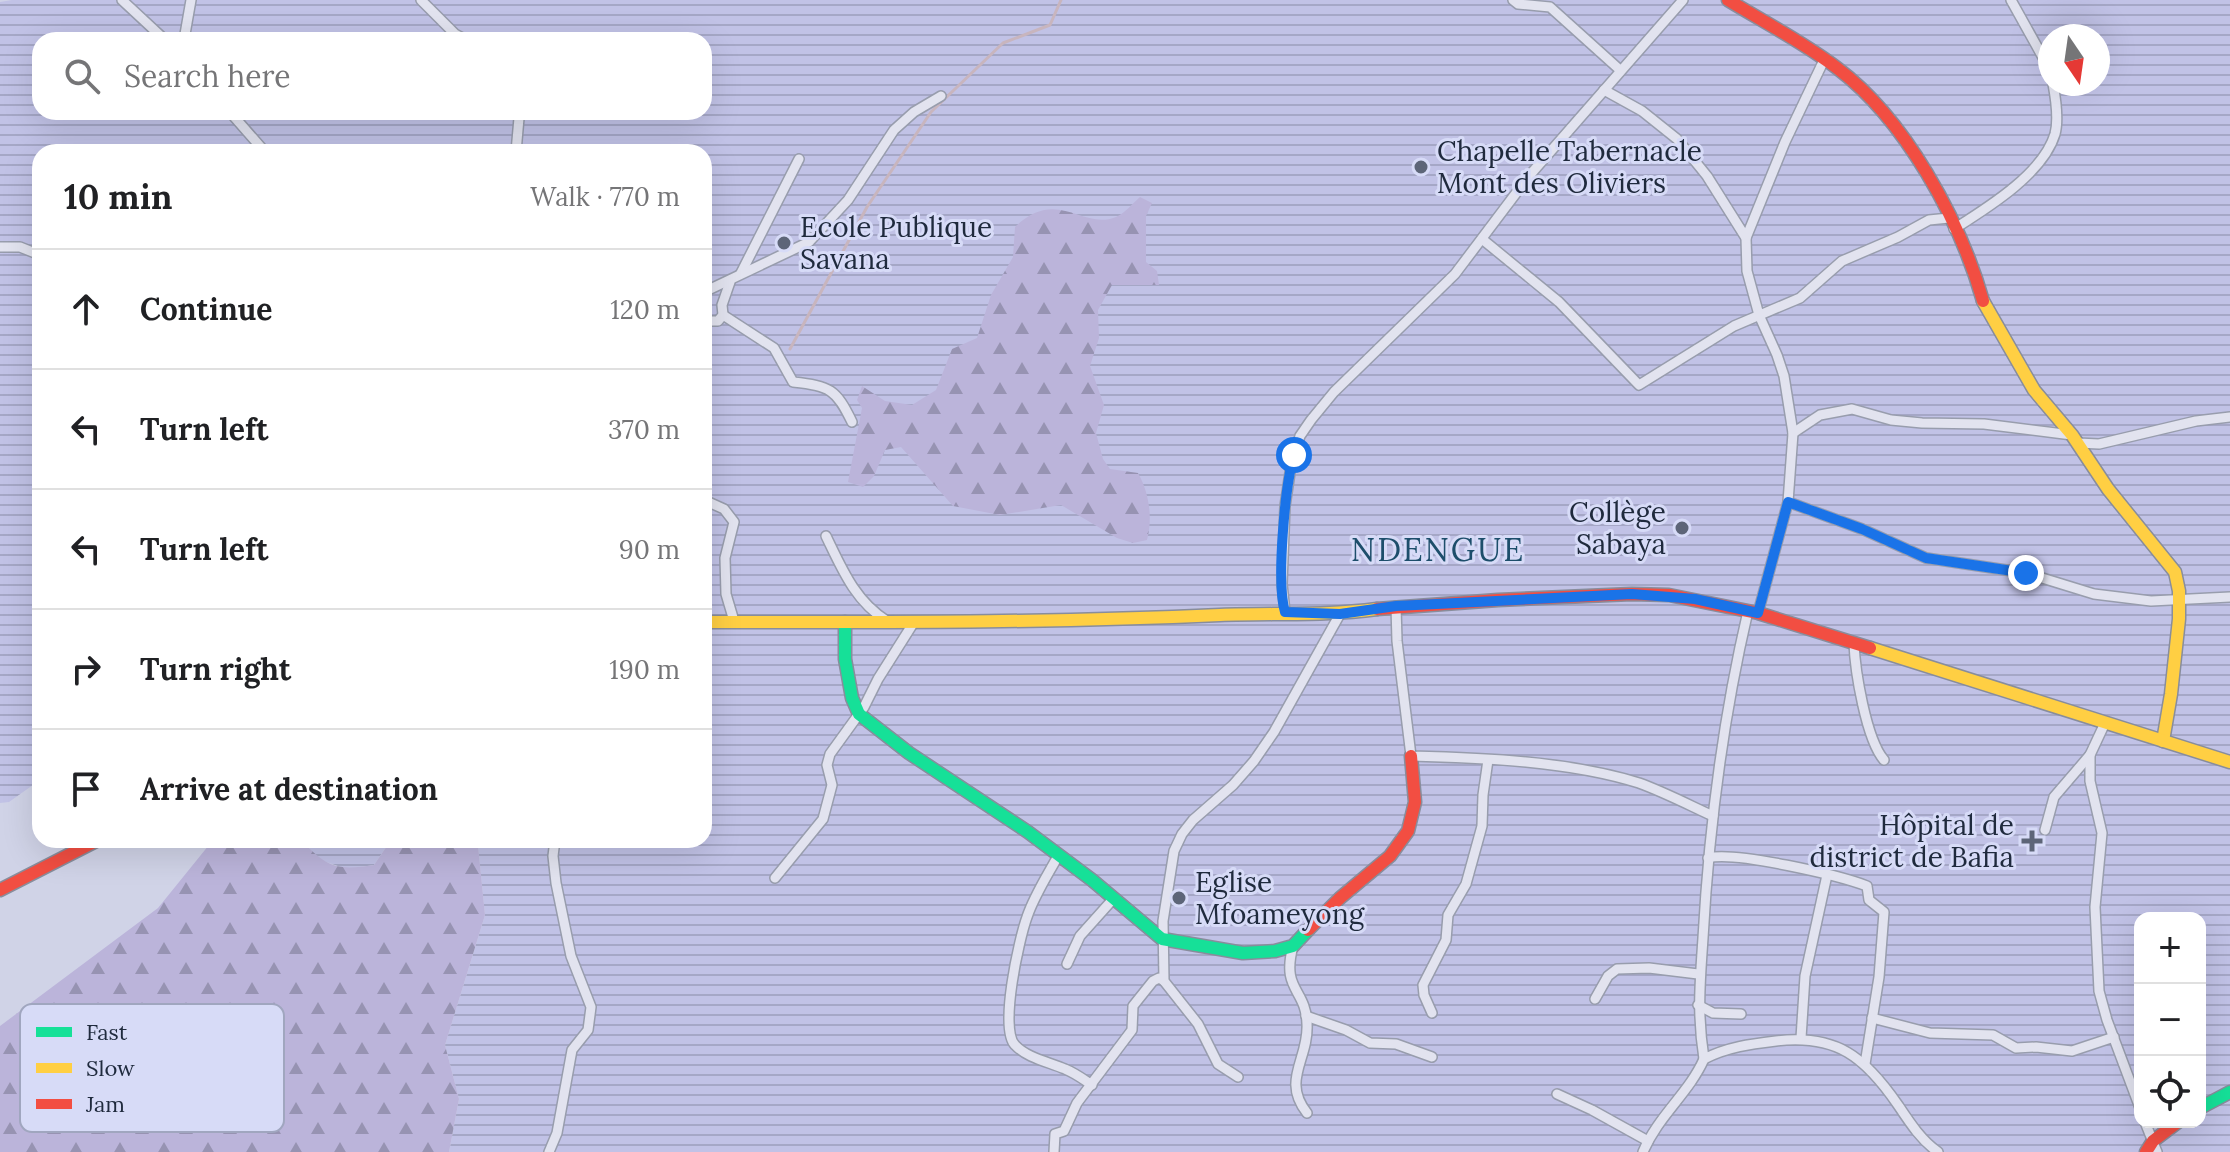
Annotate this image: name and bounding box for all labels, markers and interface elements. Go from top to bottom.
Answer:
north arrow [2038,24,2110,96]
search box [32,32,712,120]
icon: search [60,54,104,98]
text: Search here [124,57,291,95]
place label: Chapelle Tabernacle Mont des Oliviers [1437,133,1702,201]
marker: Chapelle Tabernacle Mont des Oliviers [1412,158,1430,176]
text: 10 min [64,175,172,218]
text: Walk · 770 m [530,180,680,213]
place label: Ecole Publique Savana [800,209,992,277]
marker: Ecole Publique Savana [775,234,793,252]
icon: ahead [64,287,108,331]
text: Continue [140,290,272,328]
text: 120 m [610,293,680,326]
icon: left [64,407,108,451]
text: Turn left [140,410,268,448]
text: 370 m [608,413,680,446]
route start [1276,437,1312,473]
place label: Collège Sabaya [1569,494,1666,562]
marker: Collège Sabaya [1673,519,1691,537]
icon: left [64,527,108,571]
district label: NDENGUE [1351,529,1525,570]
text: Turn left [140,530,268,568]
text: 90 m [619,533,680,566]
route end [2008,555,2044,591]
icon: right [64,647,108,691]
text: Turn right [140,650,291,688]
text: 190 m [609,653,680,686]
icon: arrive [64,767,108,811]
text: Arrive at destination [140,770,438,808]
place label: Hôpital de district de Bafia [1810,807,2014,875]
marker: Hôpital de district de Bafia [2021,830,2043,852]
place label: Eglise Mfoameyong [1195,864,1365,932]
marker: Eglise Mfoameyong [1170,889,1188,907]
map controls [2134,912,2206,1128]
button: + [2134,912,2206,984]
button: − [2134,984,2206,1056]
legend [20,1004,284,1132]
text: Fast [86,1018,128,1046]
text: Slow [86,1054,135,1082]
button: locate [2134,1056,2206,1128]
text: Jam [85,1090,125,1118]

